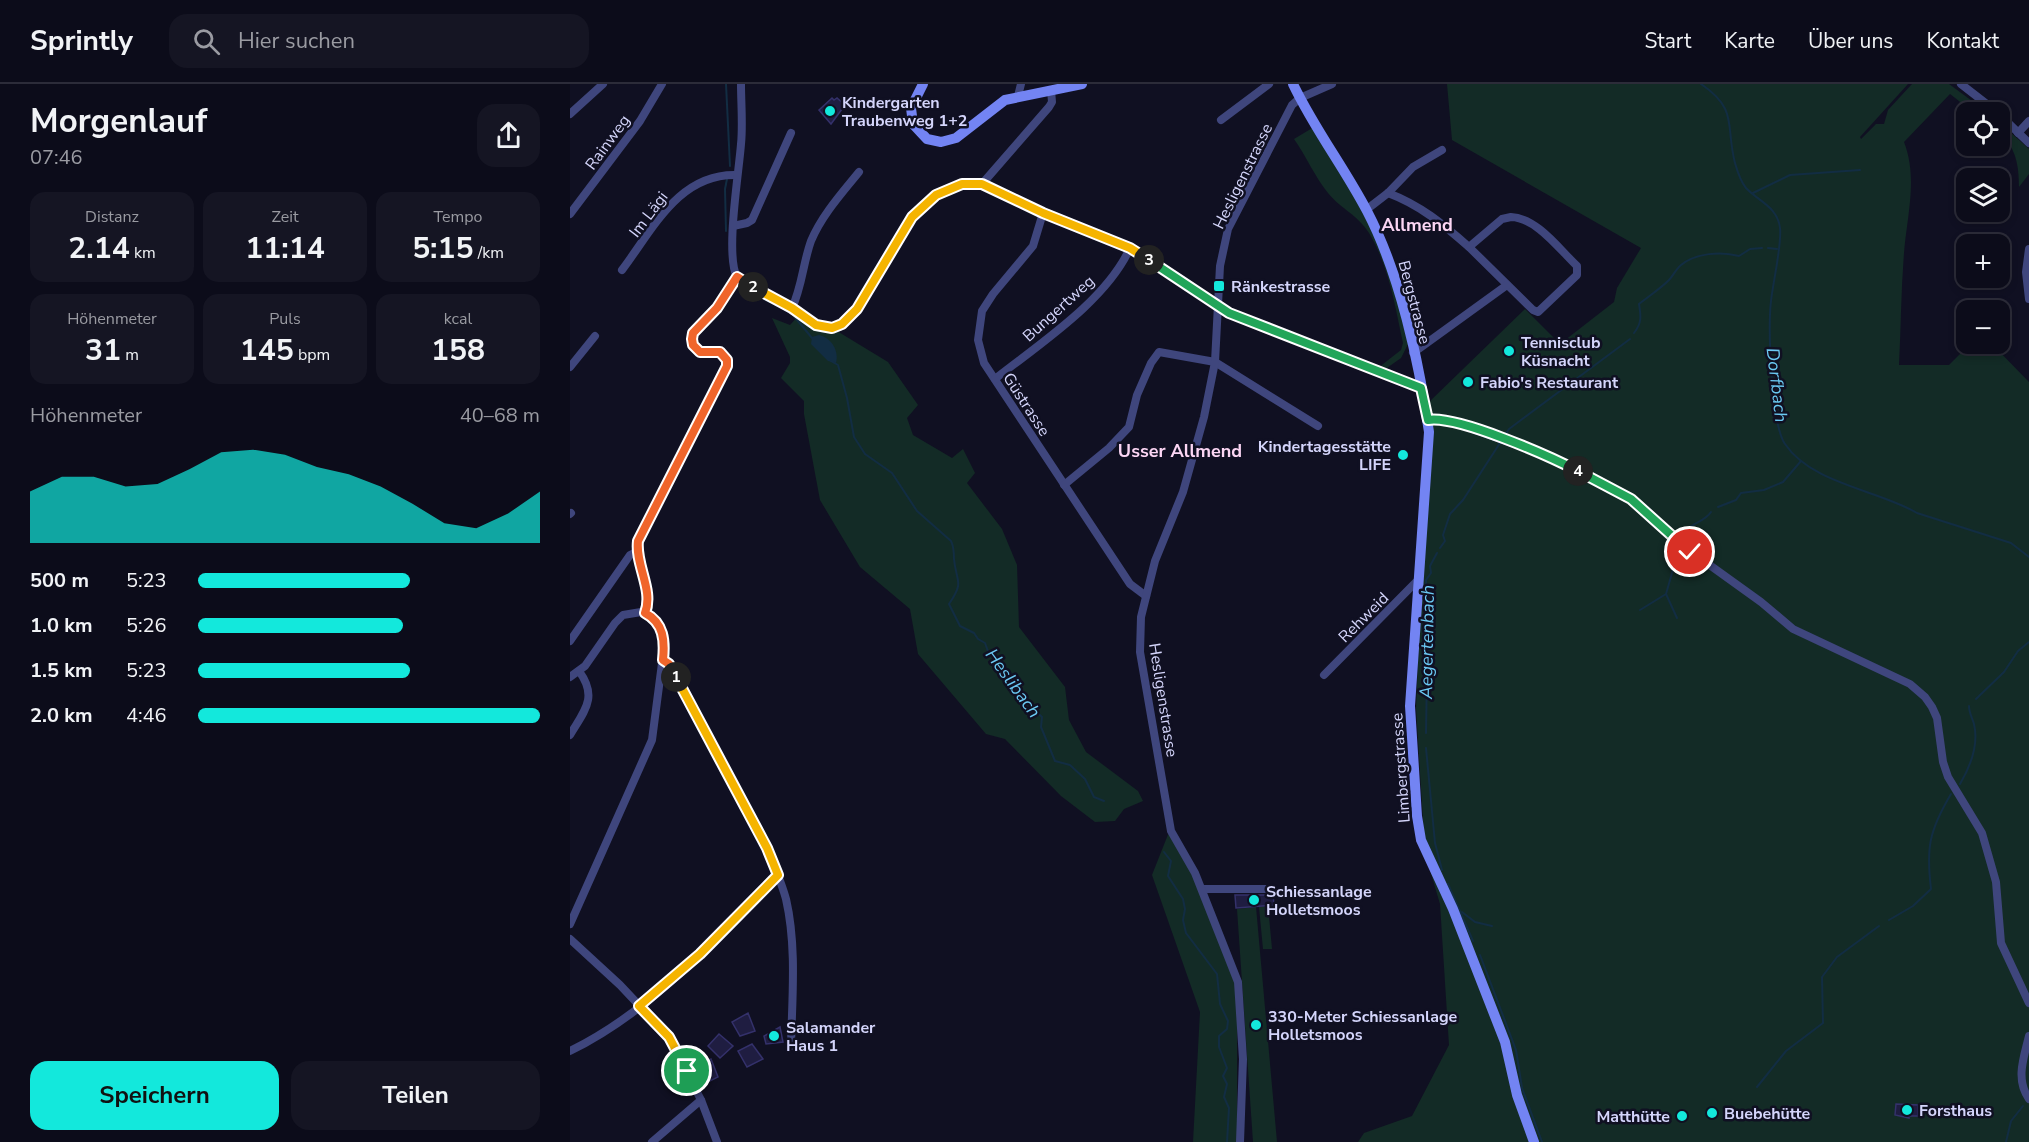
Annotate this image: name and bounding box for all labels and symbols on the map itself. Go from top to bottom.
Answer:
place label: Kindergarten Traubenweg 1+2 [842,92,967,132]
marker: Kindergarten Traubenweg 1+2 [823,104,837,118]
street label: Rainweg [580,111,635,175]
street label: Hesligenstrasse [1208,120,1278,233]
street label: Im Lägi [624,187,673,242]
district label: Allmend [1381,213,1453,237]
pin: 3 [1134,245,1164,275]
street label: Bergstrasse [1392,258,1436,346]
street label: Bungertweg [1018,271,1099,347]
pin: 2 [738,272,768,302]
place label: Ränkestrasse [1231,276,1331,298]
marker: Ränkestrasse [1212,279,1226,293]
place label: Tennisclub Küsnacht [1521,332,1601,372]
marker: Tennisclub Küsnacht [1502,344,1516,358]
water label: Dorfbach [1761,346,1793,424]
street label: Güstrasse [997,368,1055,441]
place label: Fabio's Restaurant [1480,372,1619,394]
marker: Fabio's Restaurant [1461,375,1475,389]
place label: Kindertagesstätte LIFE [1258,436,1391,476]
district label: Usser Allmend [1118,439,1242,463]
marker: Kindertagesstätte LIFE [1396,448,1410,462]
pin: 4 [1563,456,1593,486]
pin [1664,526,1715,577]
water label: Aegertenbach [1414,585,1440,700]
street label: Rehweid [1334,588,1394,648]
street label: Hesligenstrasse [1143,642,1183,759]
water label: Heslibach [980,644,1046,722]
pin: 1 [661,662,691,692]
street label: Limbergstrasse [1386,712,1416,824]
place label: Schiessanlage Holletsmoos [1266,881,1372,921]
marker: Schiessanlage Holletsmoos [1247,893,1261,907]
place label: 330-Meter Schiessanlage Holletsmoos [1268,1006,1458,1046]
place label: Salamander Haus 1 [786,1017,876,1057]
marker: 330-Meter Schiessanlage Holletsmoos [1249,1018,1263,1032]
marker: Salamander Haus 1 [767,1029,781,1043]
pin [661,1045,712,1096]
place label: Forsthaus [1919,1100,1992,1122]
place label: Buebehütte [1724,1103,1811,1125]
marker: Forsthaus [1900,1103,1914,1117]
place label: Matthütte [1596,1106,1670,1128]
marker: Buebehütte [1705,1106,1719,1120]
marker: Matthütte [1675,1109,1689,1123]

